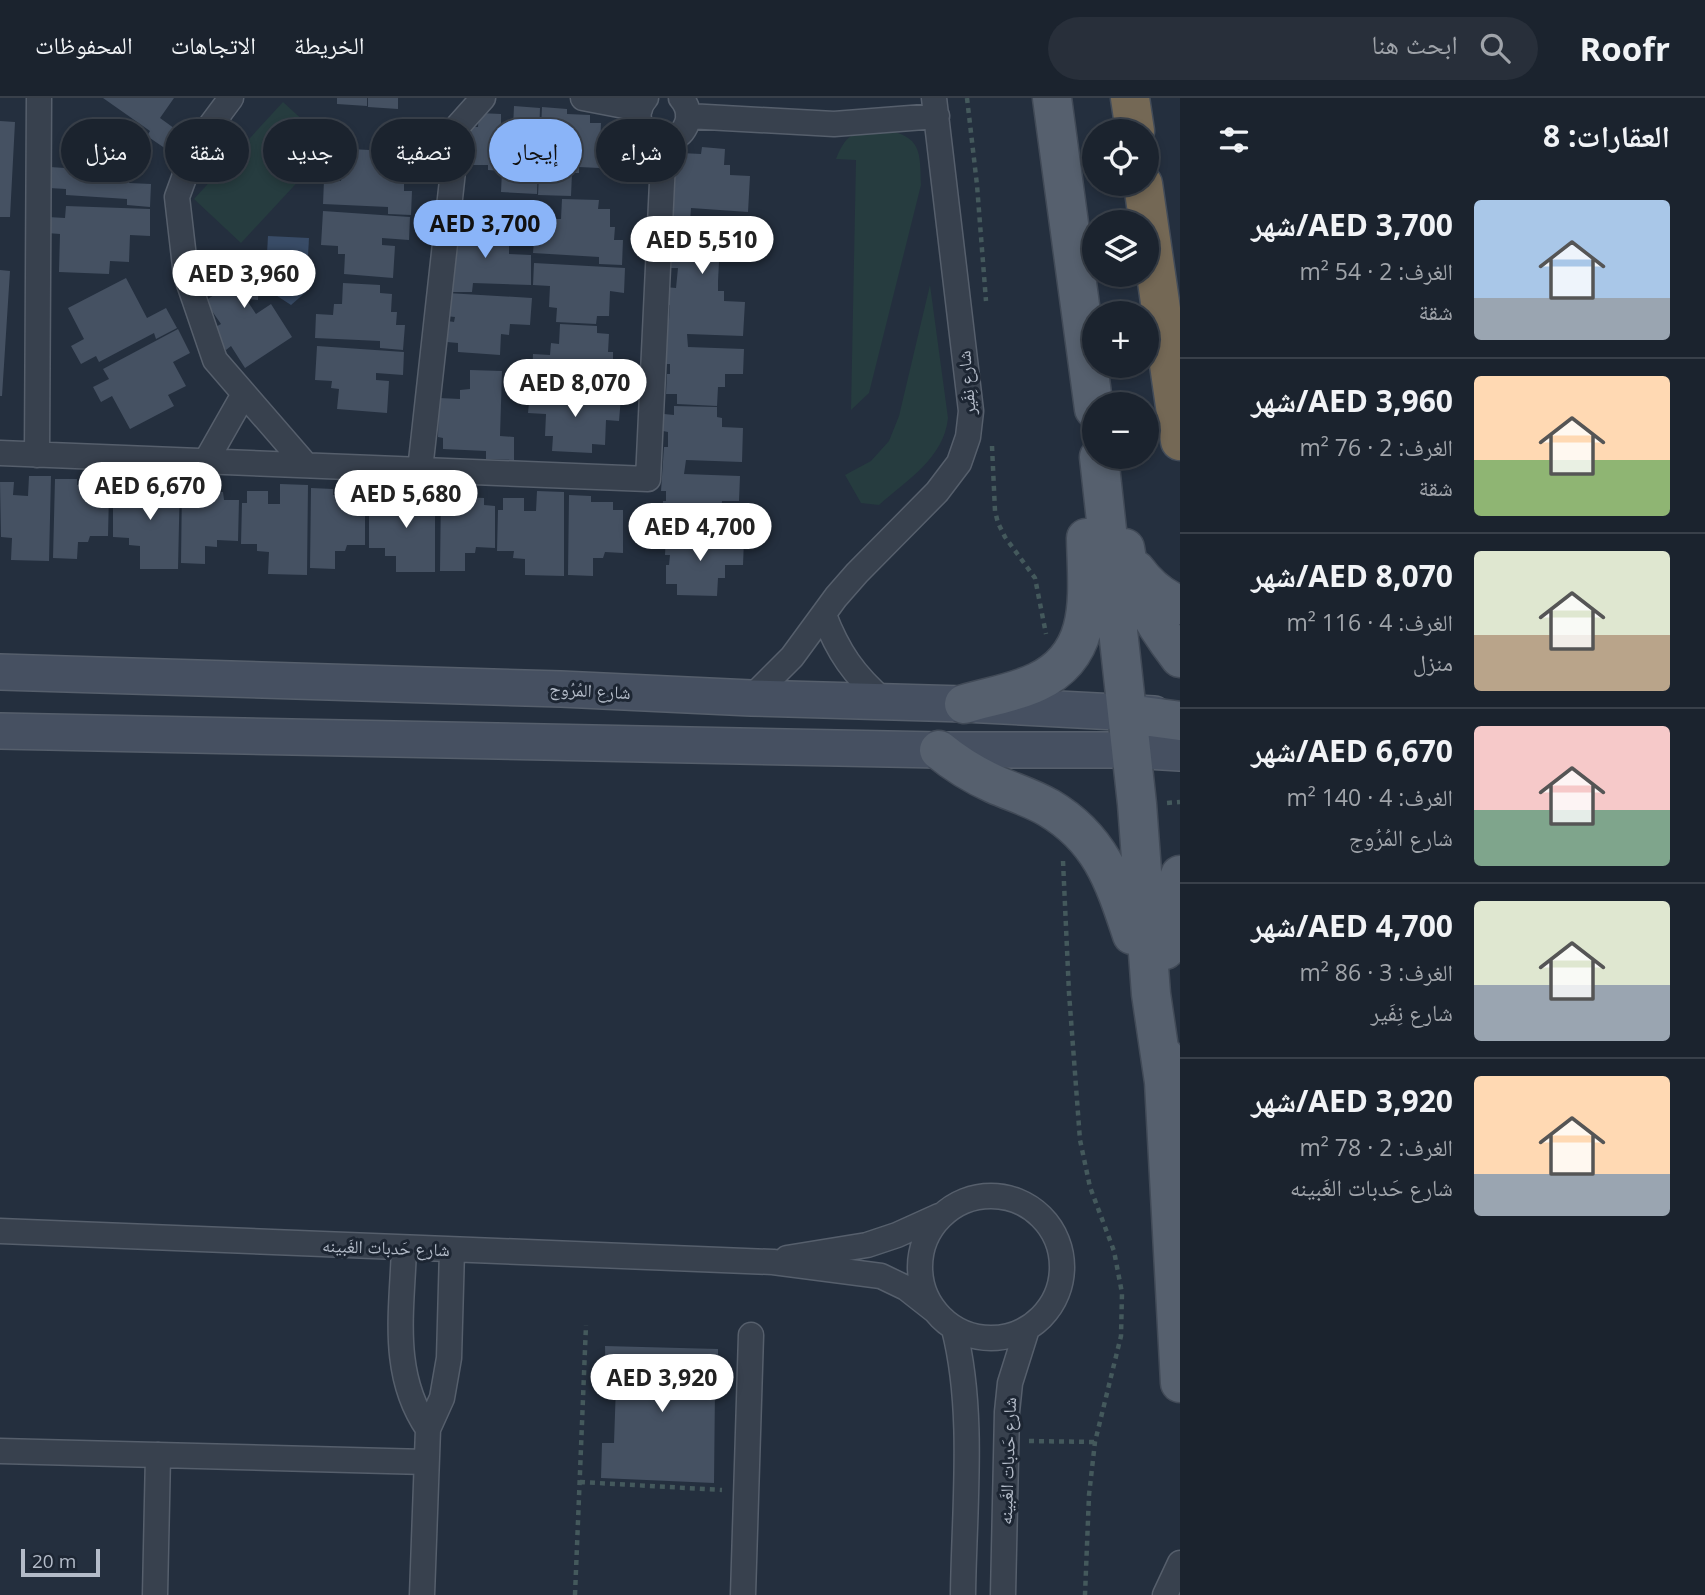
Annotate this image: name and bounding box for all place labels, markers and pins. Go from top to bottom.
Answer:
pin: AED 3,700 [405,200,565,260]
pin: AED 5,510 [622,216,782,276]
pin: AED 3,960 [164,250,324,310]
pin: AED 8,070 [495,360,655,419]
pin: AED 6,670 [70,462,230,522]
pin: AED 5,680 [326,470,486,530]
pin: AED 4,700 [620,504,780,563]
pin: AED 3,920 [582,1354,742,1414]

